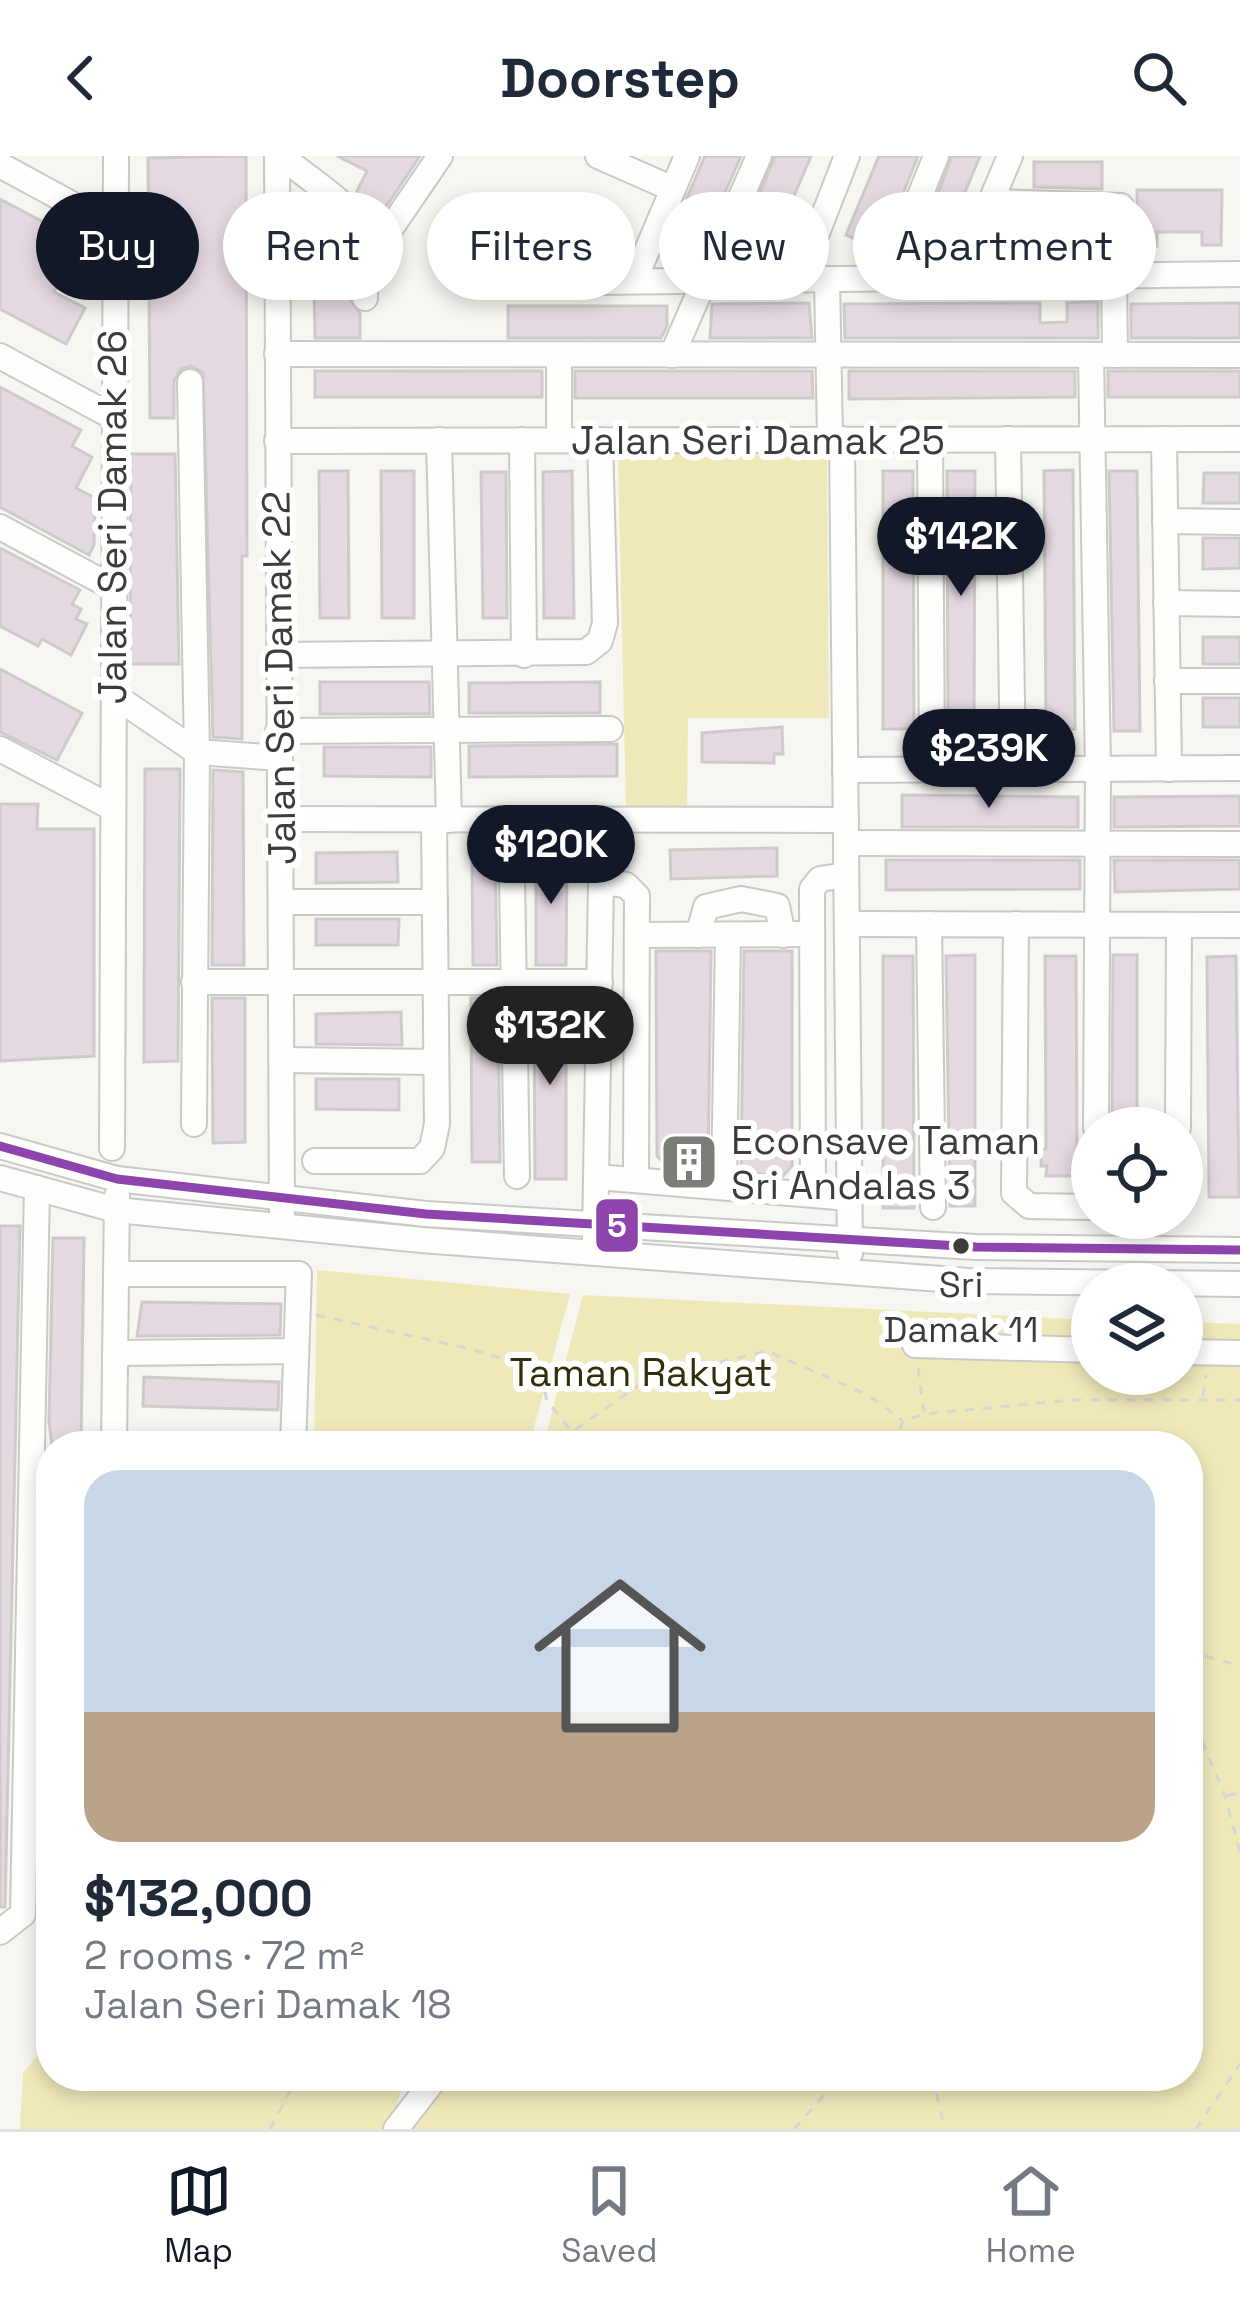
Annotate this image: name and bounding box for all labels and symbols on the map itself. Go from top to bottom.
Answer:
street label: Jalan Seri Damak 26 [88,330,137,704]
street label: Jalan Seri Damak 25 [571,416,945,465]
street label: Jalan Seri Damak 22 [251,491,307,865]
pin: $142K [877,497,1045,599]
pin: $239K [905,709,1073,811]
pin: $120K [467,805,635,907]
pin: $132K [466,986,634,1088]
place label: Econsave Taman Sri Andalas 3 [731,1116,1040,1210]
building icon: Econsave Taman Sri Andalas 3 [658,1131,720,1193]
line badge: 5 [594,1197,640,1254]
text: 5 [607,1205,627,1247]
marker: Sri Damak 11 [950,1235,972,1257]
place label: Sri Damak 11 [884,1262,1038,1353]
park label: Taman Rakyat [510,1348,772,1397]

